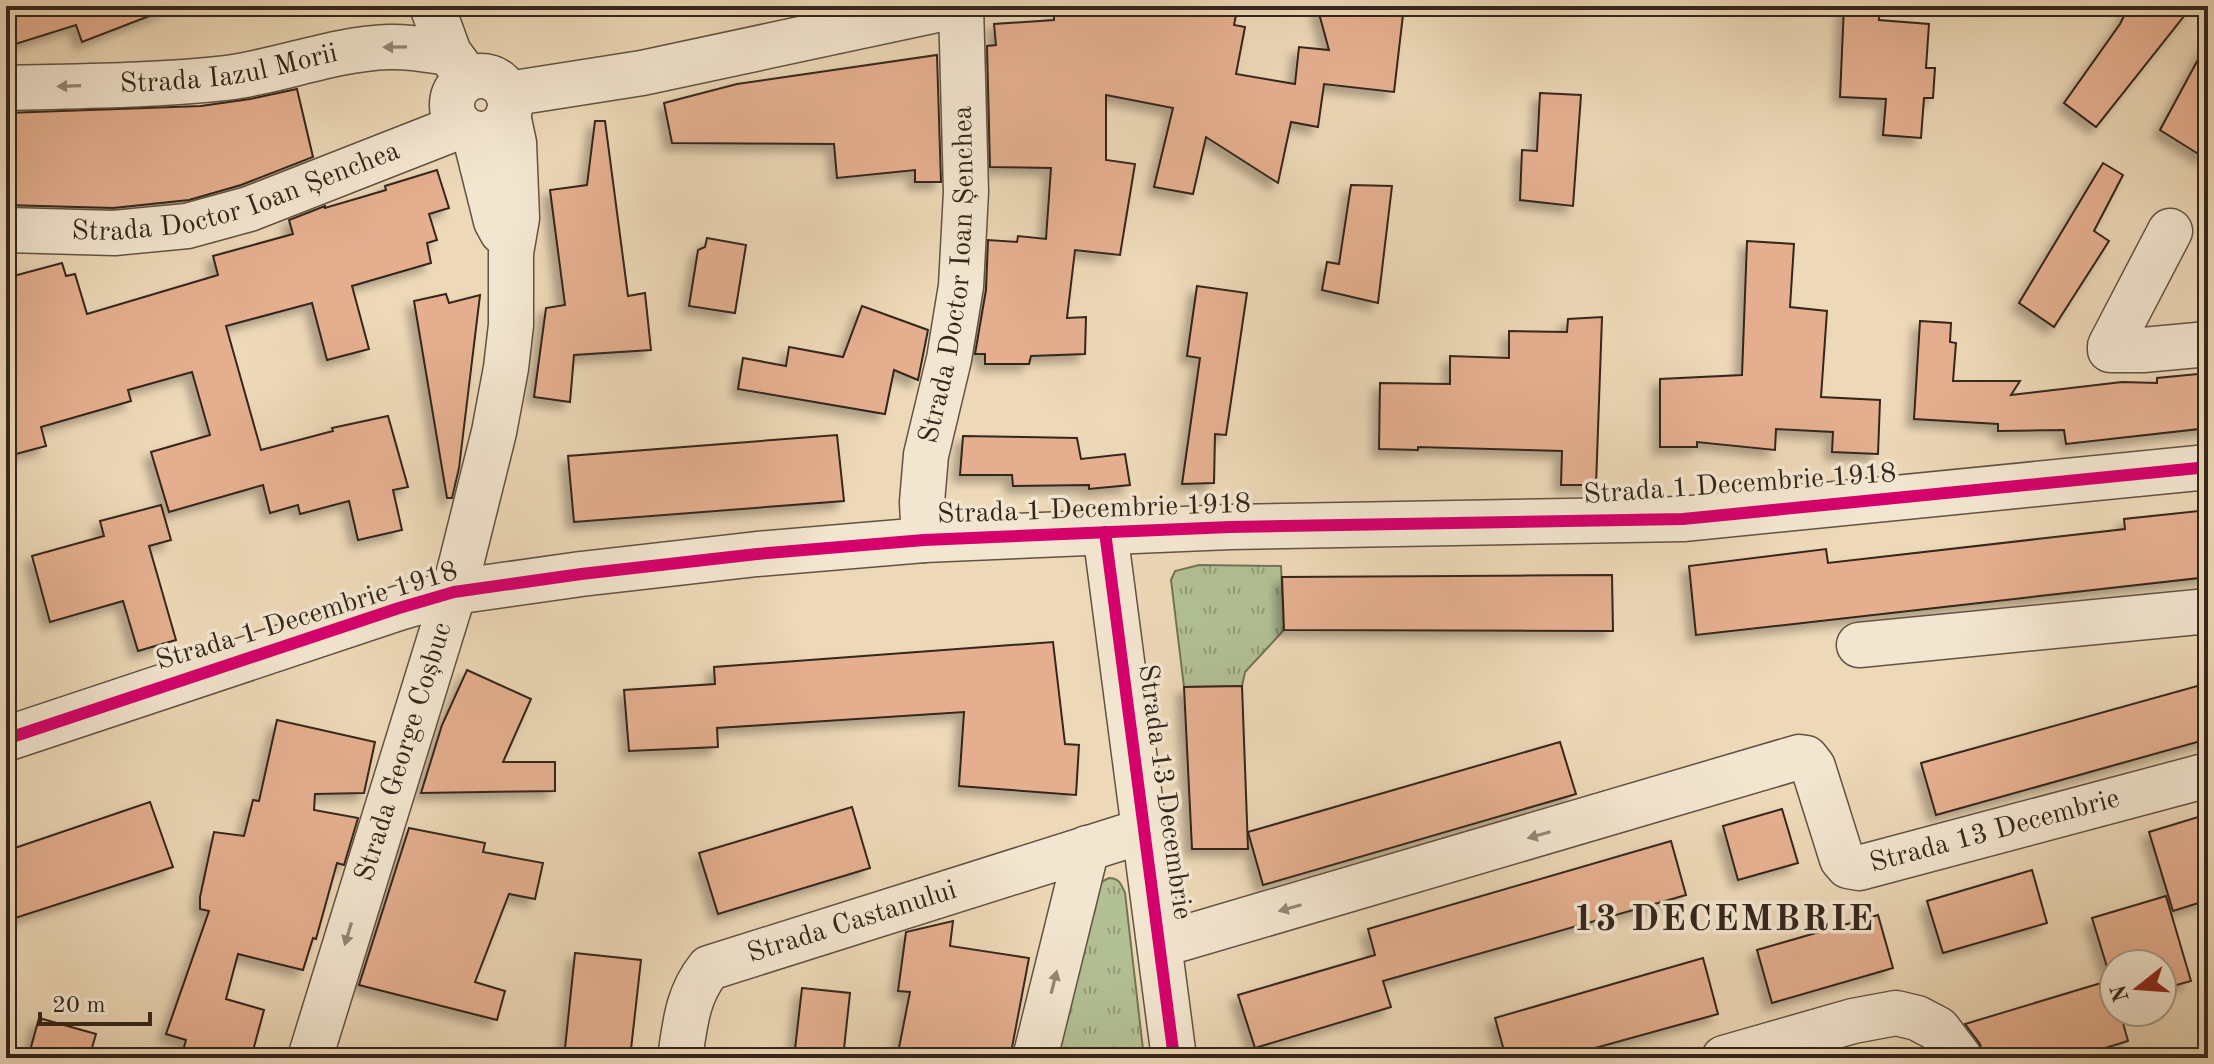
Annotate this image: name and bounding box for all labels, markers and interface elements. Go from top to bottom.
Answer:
street label: Strada Iazul Morii [119,40,340,99]
one-way arrow [382,41,407,54]
one-way arrow [56,79,81,92]
street label: Strada Doctor Ioan Șenchea [915,105,980,446]
street label: Strada Doctor Ioan Șenchea [71,137,404,247]
street label: Strada 1 Decembrie 1918 [1582,460,1898,510]
street label: Strada 1 Decembrie 1918 [937,491,1251,529]
street label: Strada 1 Decembrie 1918 [153,558,461,676]
street label: Strada George Coșbuc [351,619,458,885]
street label: Strada 13 Decembrie [1132,663,1196,921]
street label: Strada 13 Decembrie [1867,785,2123,878]
one-way arrow [1527,829,1551,842]
street label: Strada Castanului [744,877,960,969]
one-way arrow [1277,902,1301,915]
district label: 13 DECEMBRIE [1573,903,1875,939]
one-way arrow [341,922,354,946]
north arrow [2098,948,2178,1028]
one-way arrow [1048,970,1060,995]
scale bar [40,976,150,1026]
text: N [2108,982,2134,1005]
text: 20 m [52,994,106,1018]

